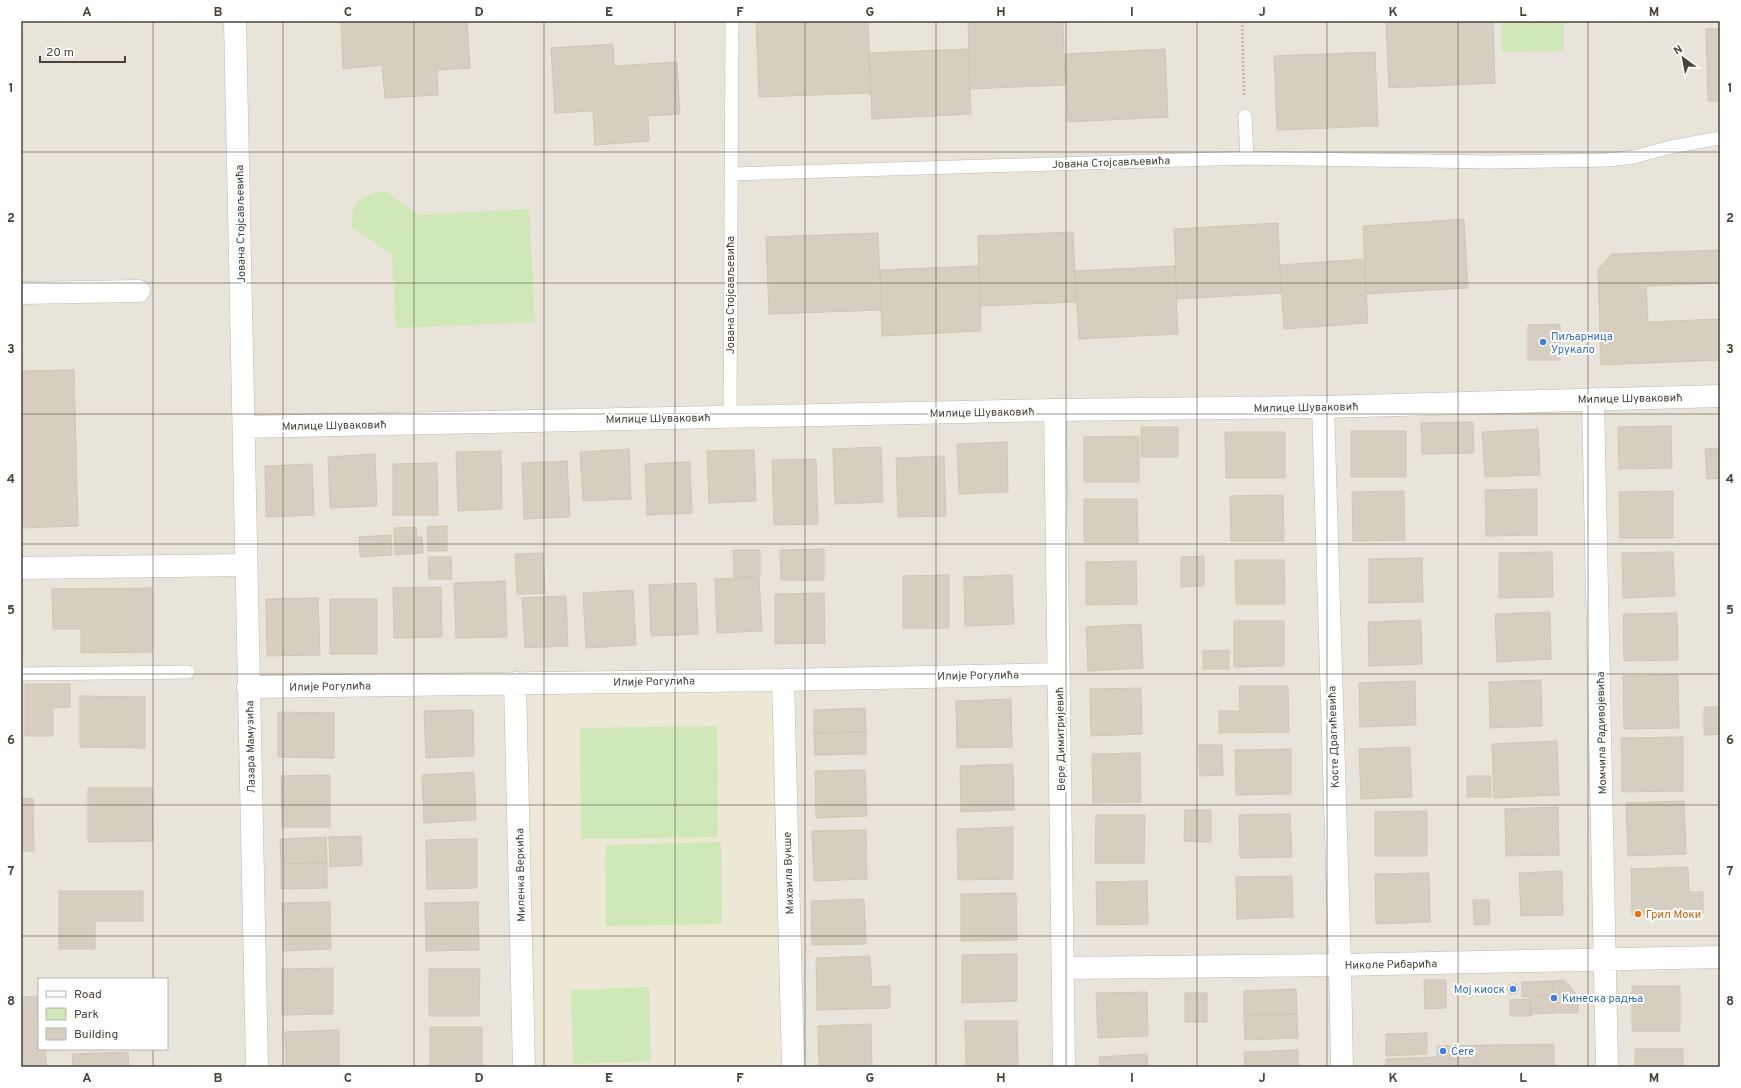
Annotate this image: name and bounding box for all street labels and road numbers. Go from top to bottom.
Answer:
street label: Јована Стојсављевића [1052,154,1171,172]
street label: Јована Стојсављевића [233,165,249,283]
street label: Јована Стојсављевића [724,236,738,354]
street label: Милице Шуваковић [1577,391,1683,407]
street label: Милице Шуваковић [1253,400,1359,416]
street label: Милице Шуваковић [929,405,1035,421]
street label: Милице Шуваковић [605,411,711,427]
street label: Милице Шуваковић [281,418,387,434]
street label: Илије Рогулића [937,668,1019,684]
street label: Момчила Радивојевића [1594,671,1610,795]
street label: Илије Рогулића [613,674,695,690]
street label: Илије Рогулића [289,679,371,695]
street label: Косте Драгићевића [1325,685,1343,788]
street label: Вере Димитријевић [1053,687,1069,791]
street label: Лазара Мамузића [243,700,259,793]
street label: Миленка Веркића [513,828,529,922]
street label: Михаила Вукше [781,831,797,914]
street label: Николе Рибарића [1345,957,1438,973]

